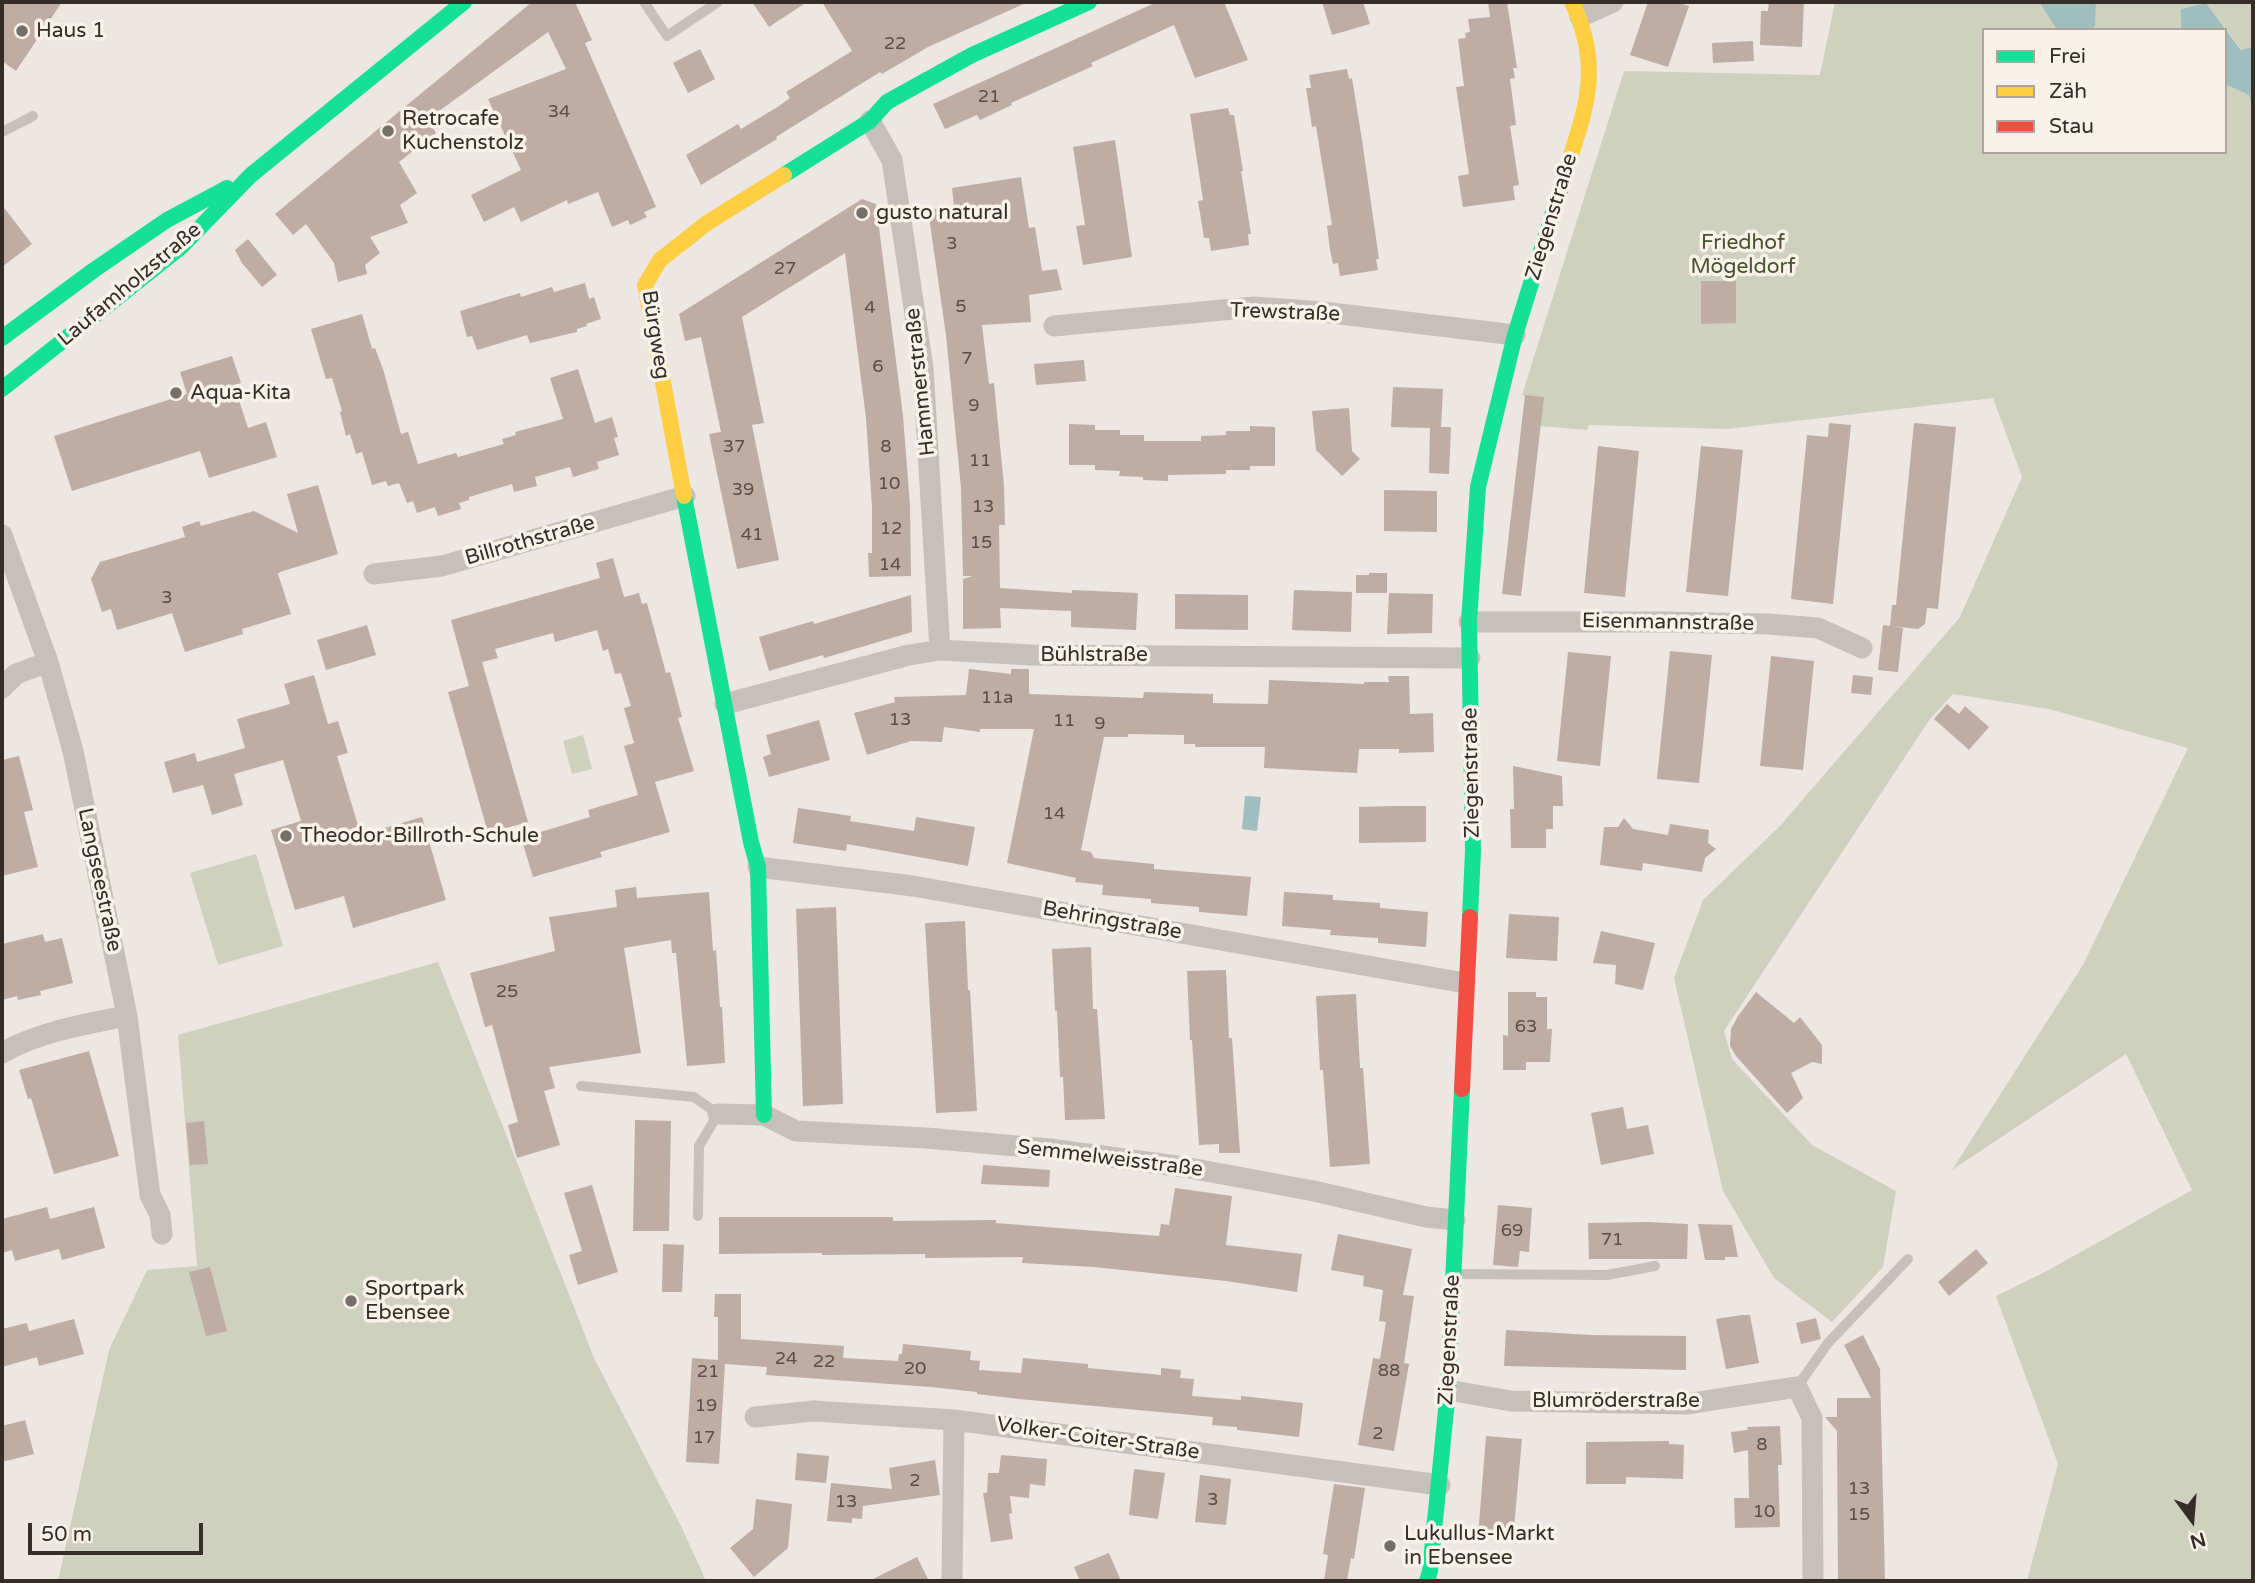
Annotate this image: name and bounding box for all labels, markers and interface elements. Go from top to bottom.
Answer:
place label: Haus 1 [36,18,105,44]
marker: Haus 1 [14,23,30,39]
legend [1982,28,2227,154]
house number: 22 [884,33,906,55]
text: Frei [2049,44,2086,69]
text: Zäh [2049,79,2087,104]
house number: 21 [978,86,1000,108]
house number: 34 [548,101,570,123]
place label: Retrocafe Kuchenstolz [402,106,524,156]
text: Stau [2049,114,2094,139]
marker: Retrocafe Kuchenstolz [380,123,396,139]
street label: Ziegenstraße [1521,151,1583,283]
place label: gusto natural [876,200,1008,226]
marker: gusto natural [854,205,870,221]
street label: Laufamholzstraße [53,218,207,352]
park label: Friedhof Mögeldorf [1690,230,1796,280]
house number: 3 [946,233,958,255]
house number: 27 [774,258,796,280]
street label: Bürgweg [636,289,674,381]
house number: 5 [955,296,967,318]
house number: 4 [864,297,876,319]
street label: Trewstraße [1230,298,1340,328]
street label: Hammerstraße [901,307,941,457]
house number: 7 [961,348,973,370]
house number: 6 [872,356,884,378]
place label: Aqua-Kita [190,380,291,406]
marker: Aqua-Kita [168,385,184,401]
house number: 9 [968,395,980,417]
house number: 37 [723,436,745,458]
house number: 8 [880,436,892,458]
house number: 11 [969,450,991,472]
house number: 10 [878,473,900,495]
house number: 39 [732,479,754,501]
house number: 13 [972,496,994,518]
street label: Billrothstraße [462,510,598,572]
house number: 12 [880,518,902,540]
house number: 41 [741,524,763,546]
house number: 15 [970,532,992,554]
house number: 14 [879,554,901,576]
house number: 3 [161,587,173,609]
street label: Eisenmannstraße [1582,609,1754,637]
street label: Bühlstraße [1040,642,1148,668]
house number: 11a [981,687,1013,709]
street label: Ziegenstraße [1458,707,1486,839]
house number: 13 [889,709,911,731]
house number: 11 [1053,710,1075,732]
house number: 9 [1094,713,1106,735]
house number: 14 [1043,803,1065,825]
street label: Langseestraße [71,806,127,954]
place label: Theodor-Billroth-Schule [300,823,539,849]
marker: Theodor-Billroth-Schule [278,828,294,844]
street label: Behringstraße [1040,896,1184,946]
house number: 25 [496,981,518,1003]
house number: 63 [1515,1016,1537,1038]
street label: Semmelweisstraße [1016,1135,1204,1183]
house number: 69 [1501,1220,1523,1242]
house number: 71 [1601,1229,1623,1251]
street label: Ziegenstraße [1434,1274,1466,1406]
place label: Sportpark Ebensee [365,1276,464,1326]
marker: Sportpark Ebensee [343,1293,359,1309]
house number: 24 [775,1348,797,1370]
house number: 22 [813,1351,835,1373]
house number: 20 [904,1358,926,1380]
house number: 88 [1378,1360,1400,1382]
house number: 21 [697,1361,719,1383]
street label: Blumröderstraße [1532,1388,1700,1414]
house number: 19 [695,1395,717,1417]
street label: Volker-Coiter-Straße [995,1412,1201,1466]
house number: 2 [1372,1423,1384,1445]
house number: 17 [693,1427,715,1449]
house number: 8 [1756,1434,1768,1456]
house number: 2 [909,1470,921,1492]
house number: 13 [1848,1478,1870,1500]
north arrow [2157,1485,2227,1555]
house number: 3 [1207,1489,1219,1511]
house number: 13 [835,1491,857,1513]
house number: 10 [1753,1501,1775,1523]
house number: 15 [1848,1504,1870,1526]
scale bar [32,1510,206,1554]
place label: Lukullus-Markt in Ebensee [1404,1521,1555,1571]
text: 50 m [41,1522,92,1547]
text: N [2187,1528,2208,1553]
marker: Lukullus-Markt in Ebensee [1382,1538,1398,1554]

